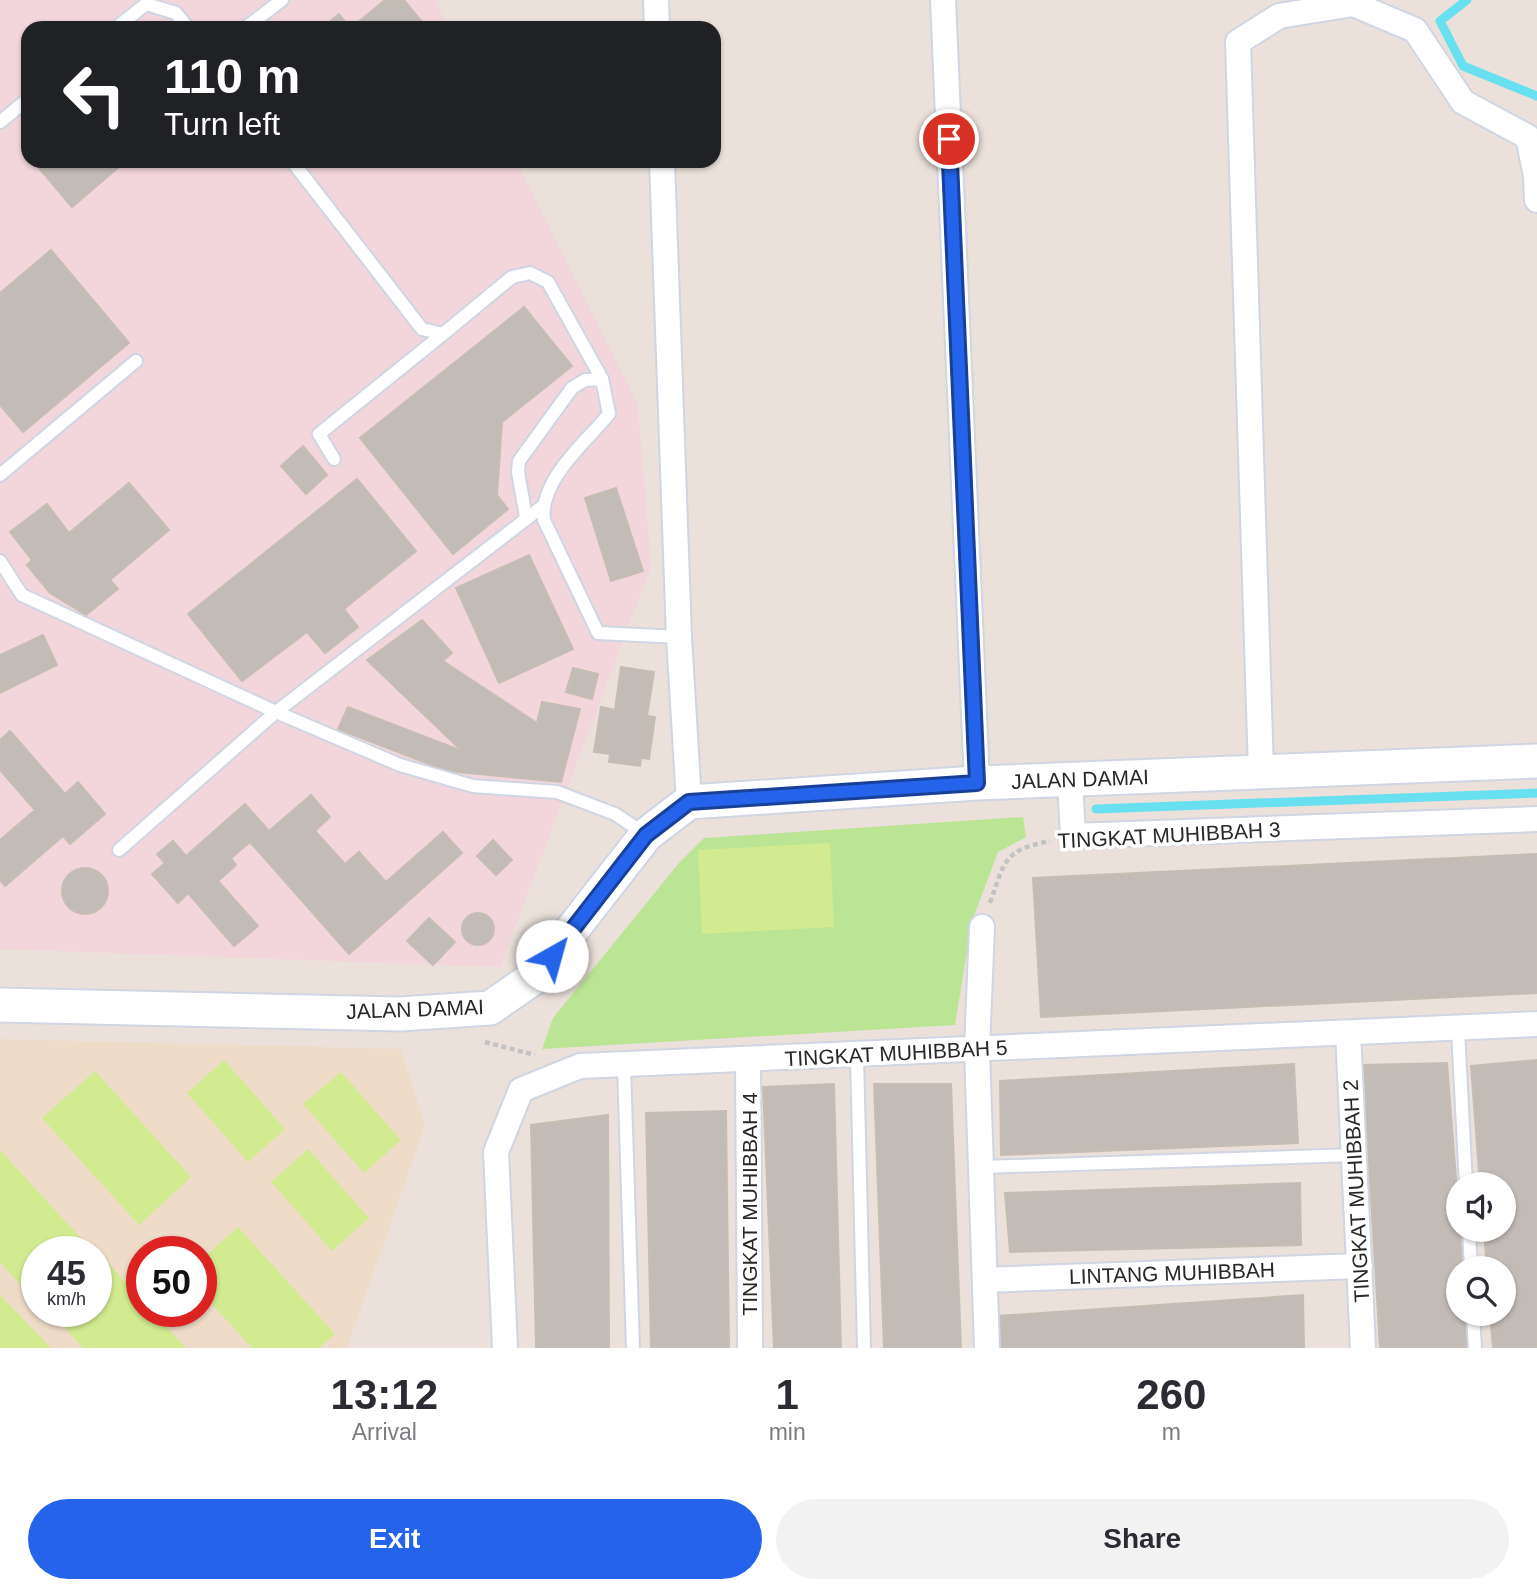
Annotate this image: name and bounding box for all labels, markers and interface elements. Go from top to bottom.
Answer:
icon: left [49,49,140,140]
text: 110 m [164,49,300,103]
text: Turn left [164,106,280,142]
pin [919,109,979,169]
icon: arrive [930,120,968,158]
street label: JALAN DAMAI [1011,765,1149,793]
street label: TINGKAT MUHIBBAH 3 [1057,818,1281,852]
position arrow [515,919,589,993]
street label: JALAN DAMAI [346,995,484,1023]
street label: TINGKAT MUHIBBAH 5 [784,1036,1008,1070]
street label: TINGKAT MUHIBBAH 2 [1339,1079,1373,1303]
street label: TINGKAT MUHIBBAH 4 [738,1092,761,1316]
map controls [1446,1172,1516,1326]
button: sound [1446,1172,1516,1242]
speed limit sign: 50 [126,1236,217,1327]
text: 45 [47,1253,86,1292]
button: search [1446,1256,1516,1326]
street label: LINTANG MUHIBBAH [1069,1258,1275,1288]
text: km/h [47,1289,86,1309]
text: 13:12 [331,1371,438,1418]
text: 1 [775,1371,799,1418]
text: 260 [1136,1371,1206,1418]
text: Arrival [352,1419,417,1445]
text: min [769,1419,806,1445]
text: m [1162,1419,1181,1445]
button: Exit [28,1499,762,1579]
button: Share [776,1499,1509,1579]

